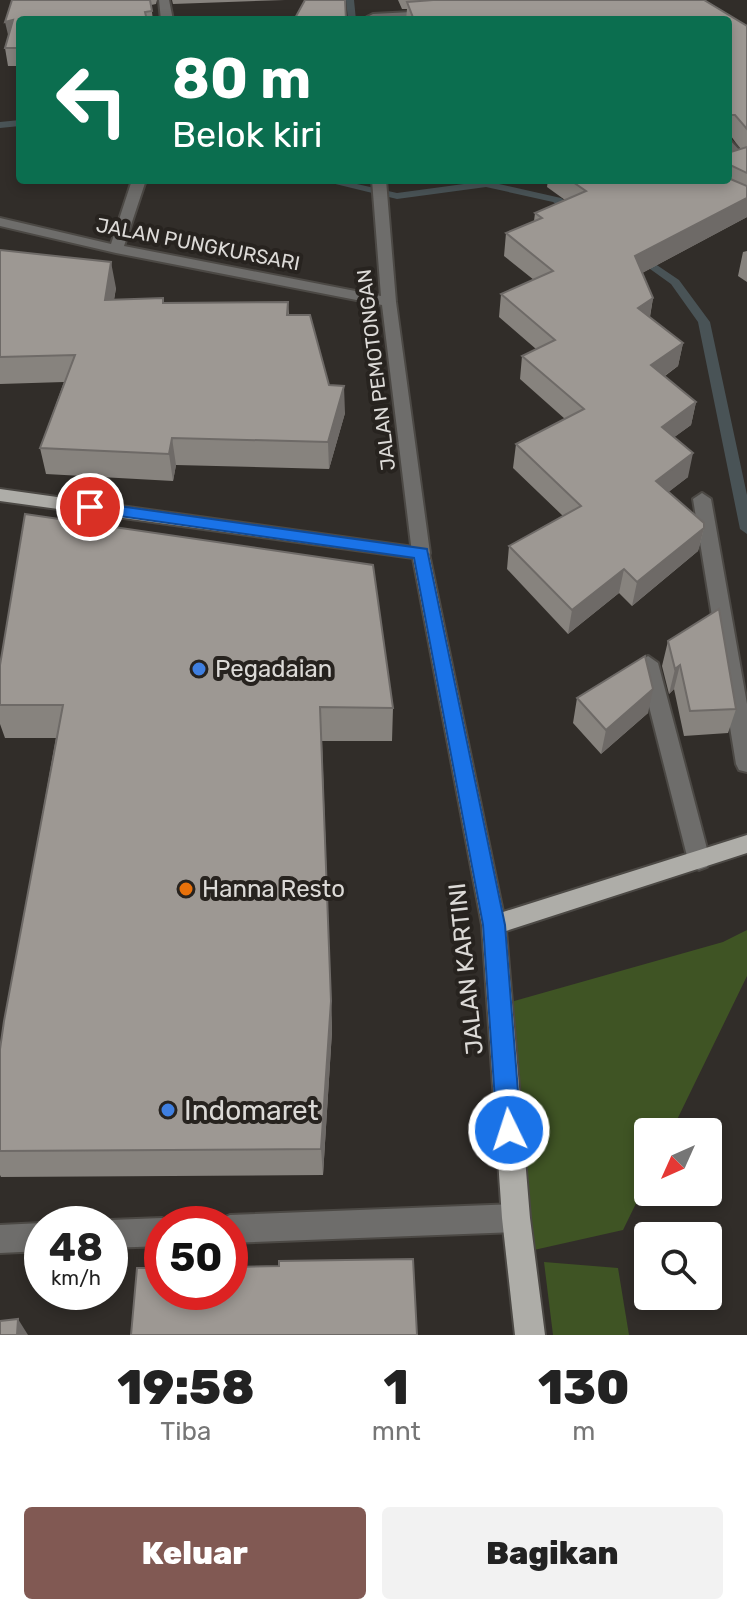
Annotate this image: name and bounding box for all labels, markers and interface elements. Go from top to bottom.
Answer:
text: 80 m [172,46,311,112]
icon: left [40,48,144,152]
text: Belok kiri [172,113,322,156]
street label: JALAN PUNGKURSARI [94,212,302,276]
street label: JALAN PEMOTONGAN [352,268,400,472]
pin [56,473,124,541]
icon: arrive [68,485,112,529]
place label: Pegadaian [215,655,332,683]
marker: Pegadaian [190,660,208,678]
place label: Hanna Resto [202,875,345,903]
marker: Hanna Resto [177,880,195,898]
street label: JALAN KARTINI [443,882,489,1056]
position arrow [467,1088,551,1172]
place label: Indomaret [184,1094,319,1127]
marker: Indomaret [159,1101,177,1119]
north arrow [634,1118,722,1206]
map controls [634,1118,722,1310]
speed limit sign: 50 [144,1206,248,1310]
button: search [634,1222,722,1310]
text: 48 [49,1224,103,1271]
text: km/h [51,1266,101,1290]
text: 19:58 [117,1359,255,1416]
text: 1 [384,1359,409,1416]
text: 130 [538,1359,630,1416]
text: Tiba [160,1416,211,1447]
text: mnt [372,1416,421,1447]
text: m [572,1416,595,1447]
button: Keluar [24,1507,366,1599]
button: Bagikan [382,1507,723,1599]

